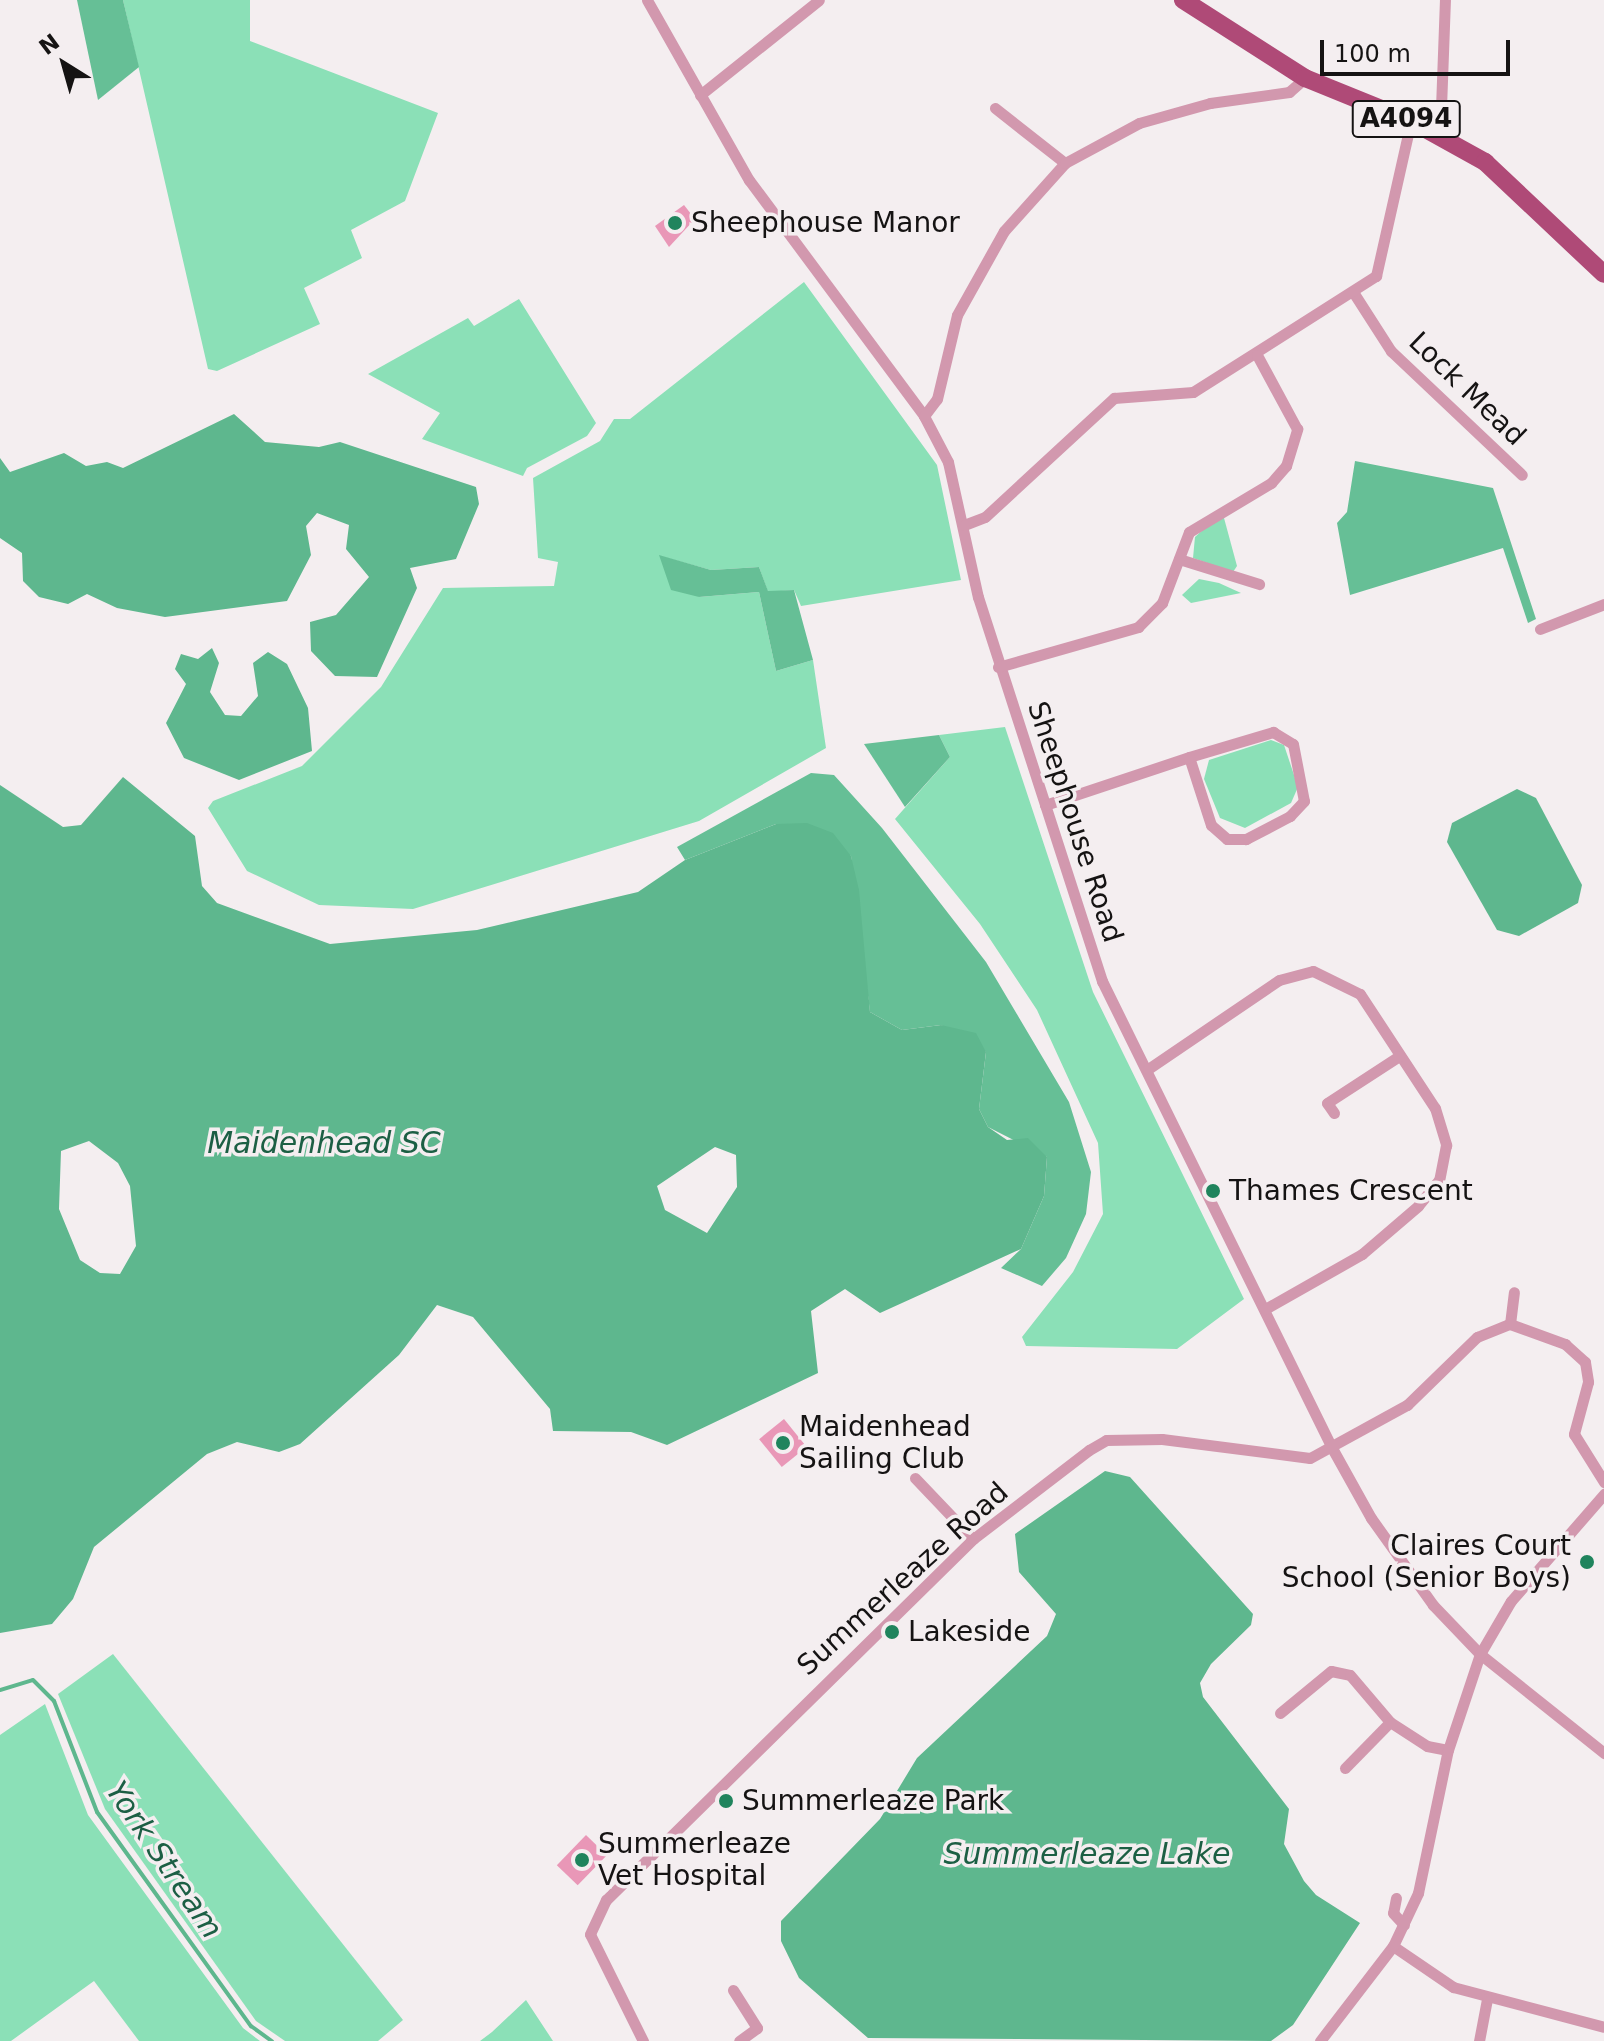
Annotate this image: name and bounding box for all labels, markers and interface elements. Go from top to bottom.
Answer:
north arrow [24,24,104,104]
scale bar [1324,24,1514,74]
text: N [34,29,64,60]
text: 100 m [1334,40,1411,68]
road number: A4094 [1350,97,1462,141]
place label: Sheephouse Manor [691,206,960,240]
marker: Sheephouse Manor [666,214,684,232]
street label: Lock Mead [1402,325,1532,453]
street label: Sheephouse Road [1020,697,1130,947]
water label: Maidenhead SC [207,1125,441,1161]
place label: Thames Crescent [1229,1174,1473,1208]
marker: Thames Crescent [1204,1182,1222,1200]
place label: Maidenhead Sailing Club [799,1410,971,1476]
marker: Maidenhead Sailing Club [774,1434,792,1452]
street label: Summerleaze Road [791,1475,1015,1683]
place label: Claires Court School (Senior Boys) [1282,1529,1571,1595]
marker: Claires Court School (Senior Boys) [1578,1553,1596,1571]
place label: Lakeside [908,1615,1031,1649]
marker: Lakeside [883,1623,901,1641]
water label: York Stream [98,1775,230,1945]
place label: Summerleaze Park [742,1784,1004,1818]
marker: Summerleaze Park [717,1792,735,1810]
place label: Summerleaze Vet Hospital [598,1827,791,1893]
water label: Summerleaze Lake [943,1836,1231,1872]
marker: Summerleaze Vet Hospital [573,1851,591,1869]

